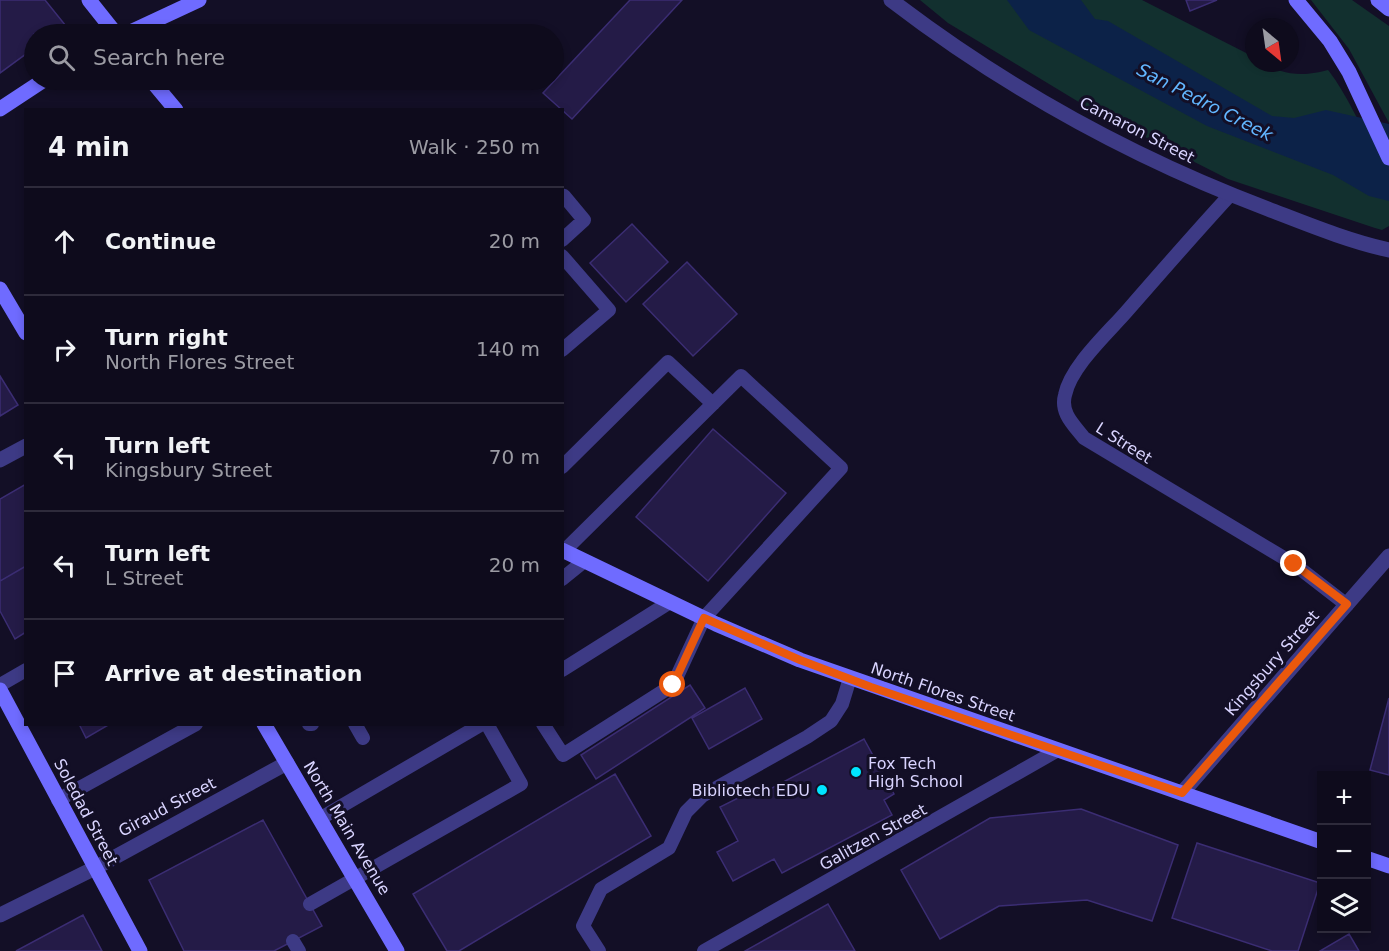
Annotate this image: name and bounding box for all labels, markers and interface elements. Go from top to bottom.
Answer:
north arrow [1245,18,1299,72]
search box [24,24,564,90]
icon: search [45,41,78,74]
text: Search here [93,45,225,70]
water label: San Pedro Creek [1134,59,1278,146]
street label: Camaron Street [1076,93,1198,167]
text: 4 min [48,132,130,162]
text: Walk · 250 m [409,135,540,159]
icon: ahead [48,225,81,258]
text: Continue [105,229,216,254]
text: 20 m [489,229,540,253]
text: Turn right [105,325,228,350]
icon: right [48,333,81,366]
text: 140 m [476,337,540,361]
text: North Flores Street [105,350,294,374]
street label: L Street [1092,418,1156,468]
text: Turn left [105,433,210,458]
icon: left [48,441,81,474]
text: 70 m [489,445,540,469]
text: Kingsbury Street [105,458,272,482]
text: Turn left [105,541,210,566]
icon: left [48,549,81,582]
route end [1280,550,1306,576]
text: 20 m [489,553,540,577]
text: L Street [105,566,183,590]
street label: Kingsbury Street [1221,606,1323,720]
icon: arrive [48,657,81,690]
street label: North Flores Street [868,658,1018,726]
text: Arrive at destination [105,661,362,686]
route start [659,671,685,697]
place label: Fox Tech High School [868,754,963,791]
street label: Soledad Street [50,755,122,869]
street label: North Main Avenue [300,758,394,898]
marker: Fox Tech High School [849,765,863,779]
map controls [1317,771,1371,933]
button: + [1317,771,1371,825]
street label: Giraud Street [115,773,219,841]
place label: Bibliotech EDU [691,781,810,800]
marker: Bibliotech EDU [815,783,829,797]
street label: Galitzen Street [816,800,930,874]
button: − [1317,825,1371,879]
button: layers [1317,879,1371,933]

